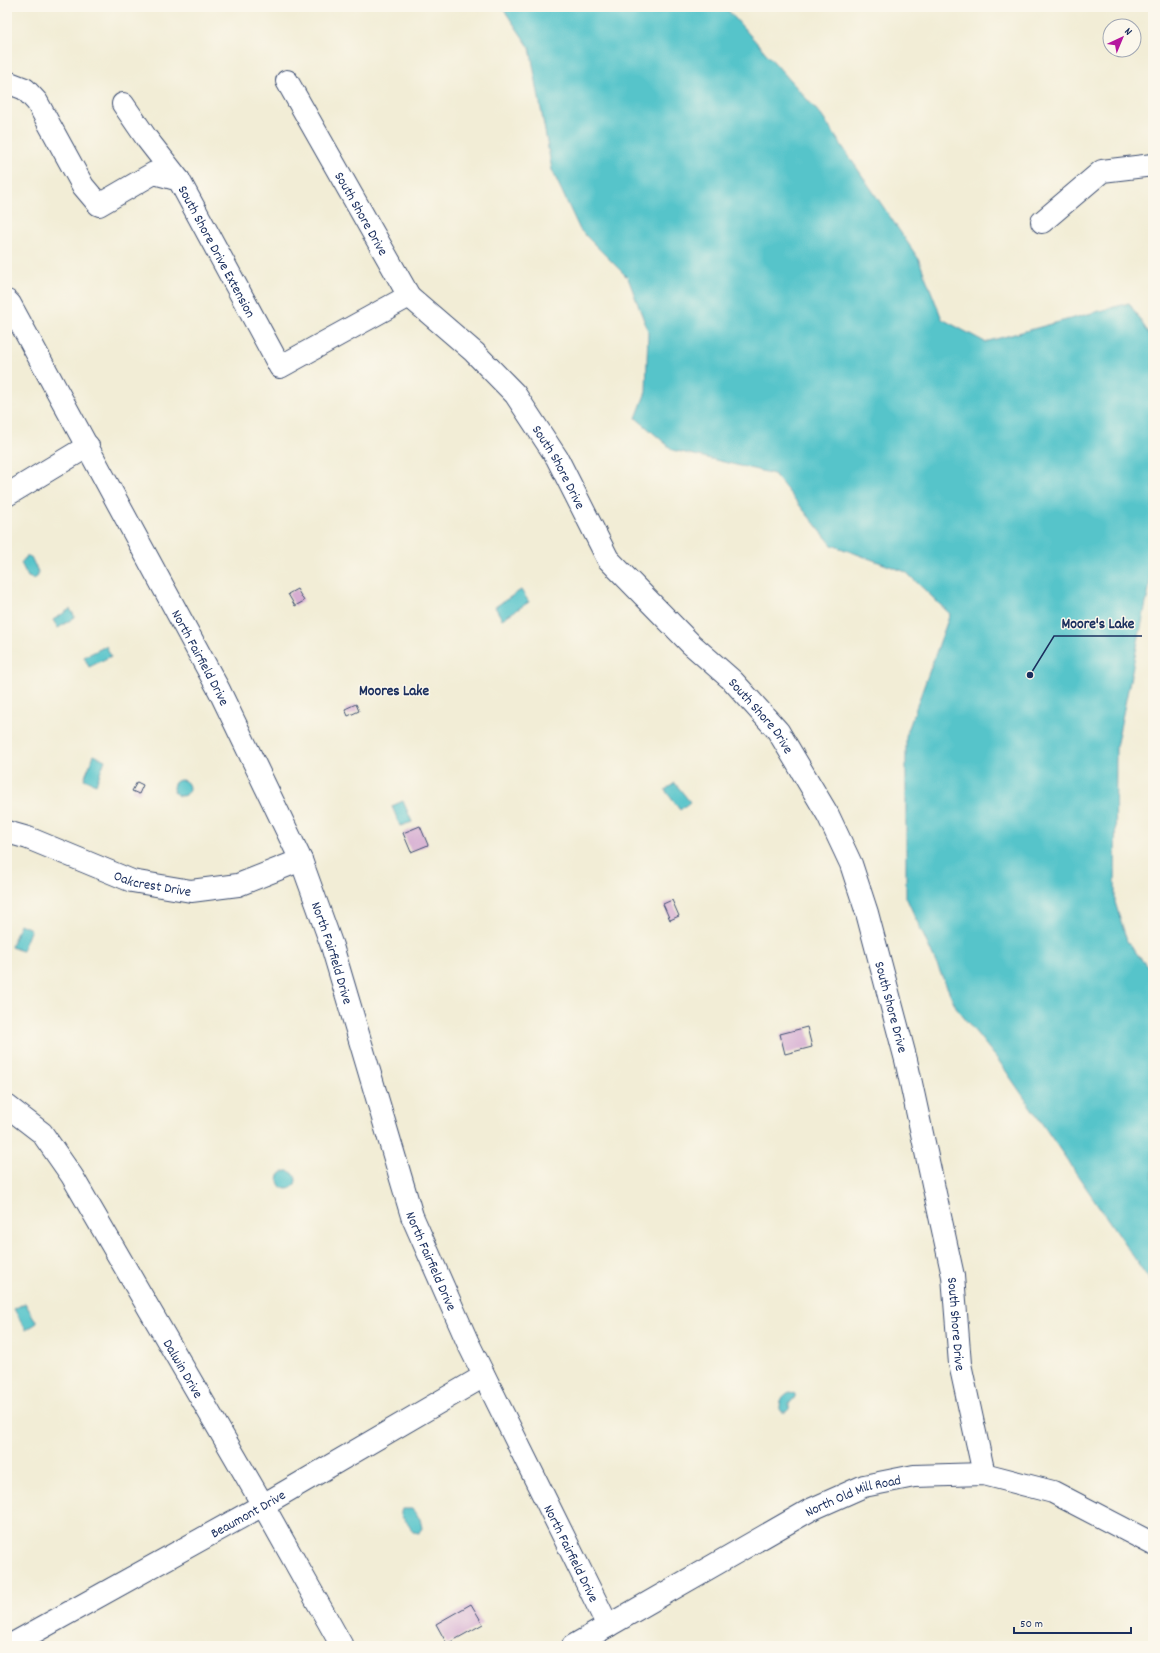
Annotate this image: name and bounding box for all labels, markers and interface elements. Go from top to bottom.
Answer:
north arrow [1102,18,1142,58]
text: N [1120,25,1135,40]
street label: South Shore Drive [328,168,392,260]
street label: South Shore Drive Extension [172,182,259,322]
street label: South Shore Drive [526,422,589,513]
street label: North Fairfield Drive [165,607,233,710]
callout: Moore's Lake [1054,609,1142,636]
text: Moore's Lake [1062,614,1135,636]
street label: South Shore Drive [723,674,797,758]
district label: Moores Lake [359,681,429,703]
street label: Oakcrest Drive [110,866,192,903]
street label: North Fairfield Drive [305,899,357,1007]
street label: South Shore Drive [868,960,912,1055]
street label: North Fairfield Drive [399,1210,461,1314]
street label: South Shore Drive [941,1276,969,1373]
street label: Dalwin Drive [157,1336,207,1403]
street label: North Old Mill Road [802,1471,903,1523]
street label: Beaumont Drive [207,1486,290,1544]
street label: North Fairfield Drive [537,1502,603,1606]
scale bar [1014,1609,1131,1635]
text: 50 m [1020,1616,1043,1633]

